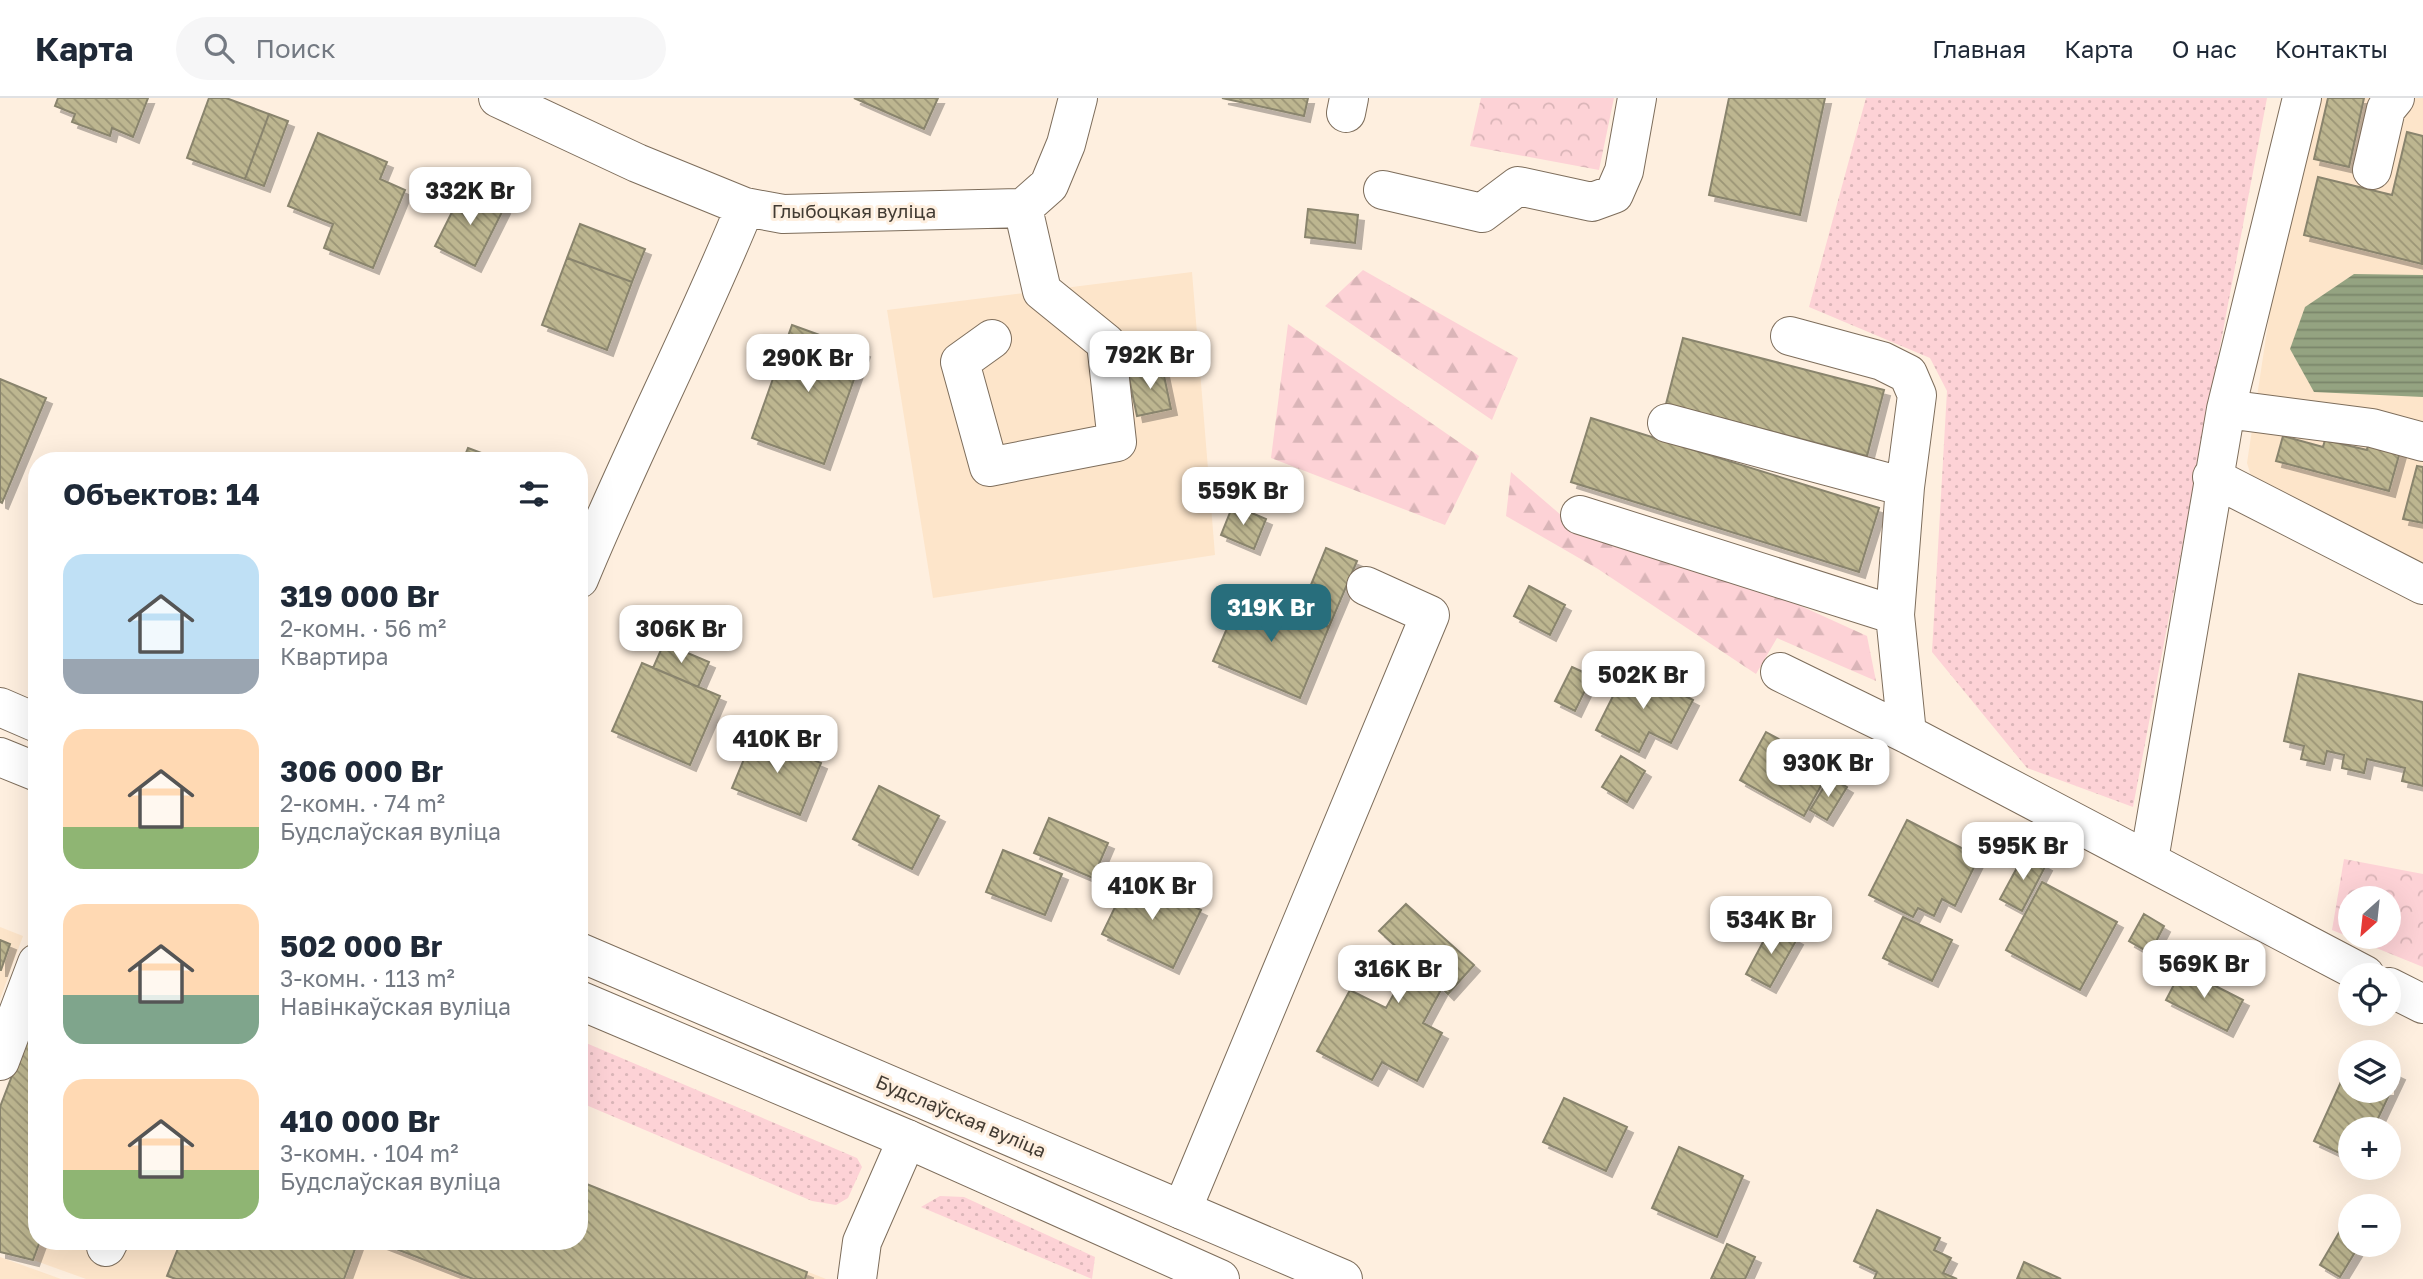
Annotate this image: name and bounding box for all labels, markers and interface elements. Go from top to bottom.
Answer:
search box [176,17,666,80]
text: Карта [35,29,134,68]
icon: search [200,29,238,67]
text: Поиск [256,33,336,64]
text: Главная [1932,34,2026,63]
text: Карта [2064,34,2134,63]
text: О нас [2172,34,2237,63]
text: Контакты [2275,34,2388,63]
pin: 332K Br [405,167,535,227]
text: 332K Br [425,176,515,204]
street label: Глыбоцкая вуліца [772,199,936,222]
pin: 792K Br [1085,331,1215,391]
pin: 290K Br [743,334,873,394]
text: 792K Br [1106,340,1194,368]
text: 290K Br [762,343,854,371]
pin: 559K Br [1178,468,1308,527]
icon: filters [515,475,553,513]
text: Объектов: 14 [63,476,260,512]
text: 559K Br [1198,476,1288,504]
text: 319 000 Br [280,578,439,614]
icon: home [119,582,203,666]
pin: 319K Br [1206,584,1336,644]
text: 319K Br [1227,593,1315,621]
pin: 306K Br [616,606,746,665]
text: 2-комн. · 56 m² [280,614,446,642]
text: 306K Br [635,614,727,642]
text: Квартира [280,642,388,670]
pin: 502K Br [1578,652,1708,711]
text: 502K Br [1598,660,1688,688]
pin: 410K Br [712,716,842,775]
text: 410K Br [733,724,821,752]
pin: 930K Br [1763,740,1893,799]
text: 930K Br [1782,748,1874,776]
text: 306 000 Br [280,753,443,789]
icon: home [119,757,203,841]
text: 2-комн. · 74 m² [280,789,445,817]
text: Будслаўская вуліца [280,817,501,845]
pin: 595K Br [1958,822,2088,882]
text: 595K Br [1978,831,2068,859]
pin: 410K Br [1087,862,1217,922]
text: 410K Br [1108,871,1196,899]
north arrow [2338,886,2401,948]
map controls [2338,886,2401,1257]
pin: 534K Br [1706,896,1836,956]
text: 534K Br [1726,905,1816,933]
text: 502 000 Br [280,928,442,964]
icon: home [119,932,203,1016]
pin: 569K Br [2139,940,2269,1000]
pin: 316K Br [1333,946,1463,1005]
text: 569K Br [2159,949,2249,977]
text: 316K Br [1354,954,1442,982]
button: locate [2338,963,2401,1026]
text: 3-комн. · 113 m² [280,964,455,992]
text: Навінкаўская вуліца [280,992,511,1020]
button: layers [2338,1040,2401,1103]
street label: Будслаўская вуліца [873,1069,1050,1162]
text: 410 000 Br [280,1103,440,1139]
icon: home [119,1107,203,1191]
button: + [2338,1117,2401,1180]
text: 3-комн. · 104 m² [280,1139,458,1167]
text: Будслаўская вуліца [280,1167,501,1195]
button: − [2338,1194,2401,1257]

